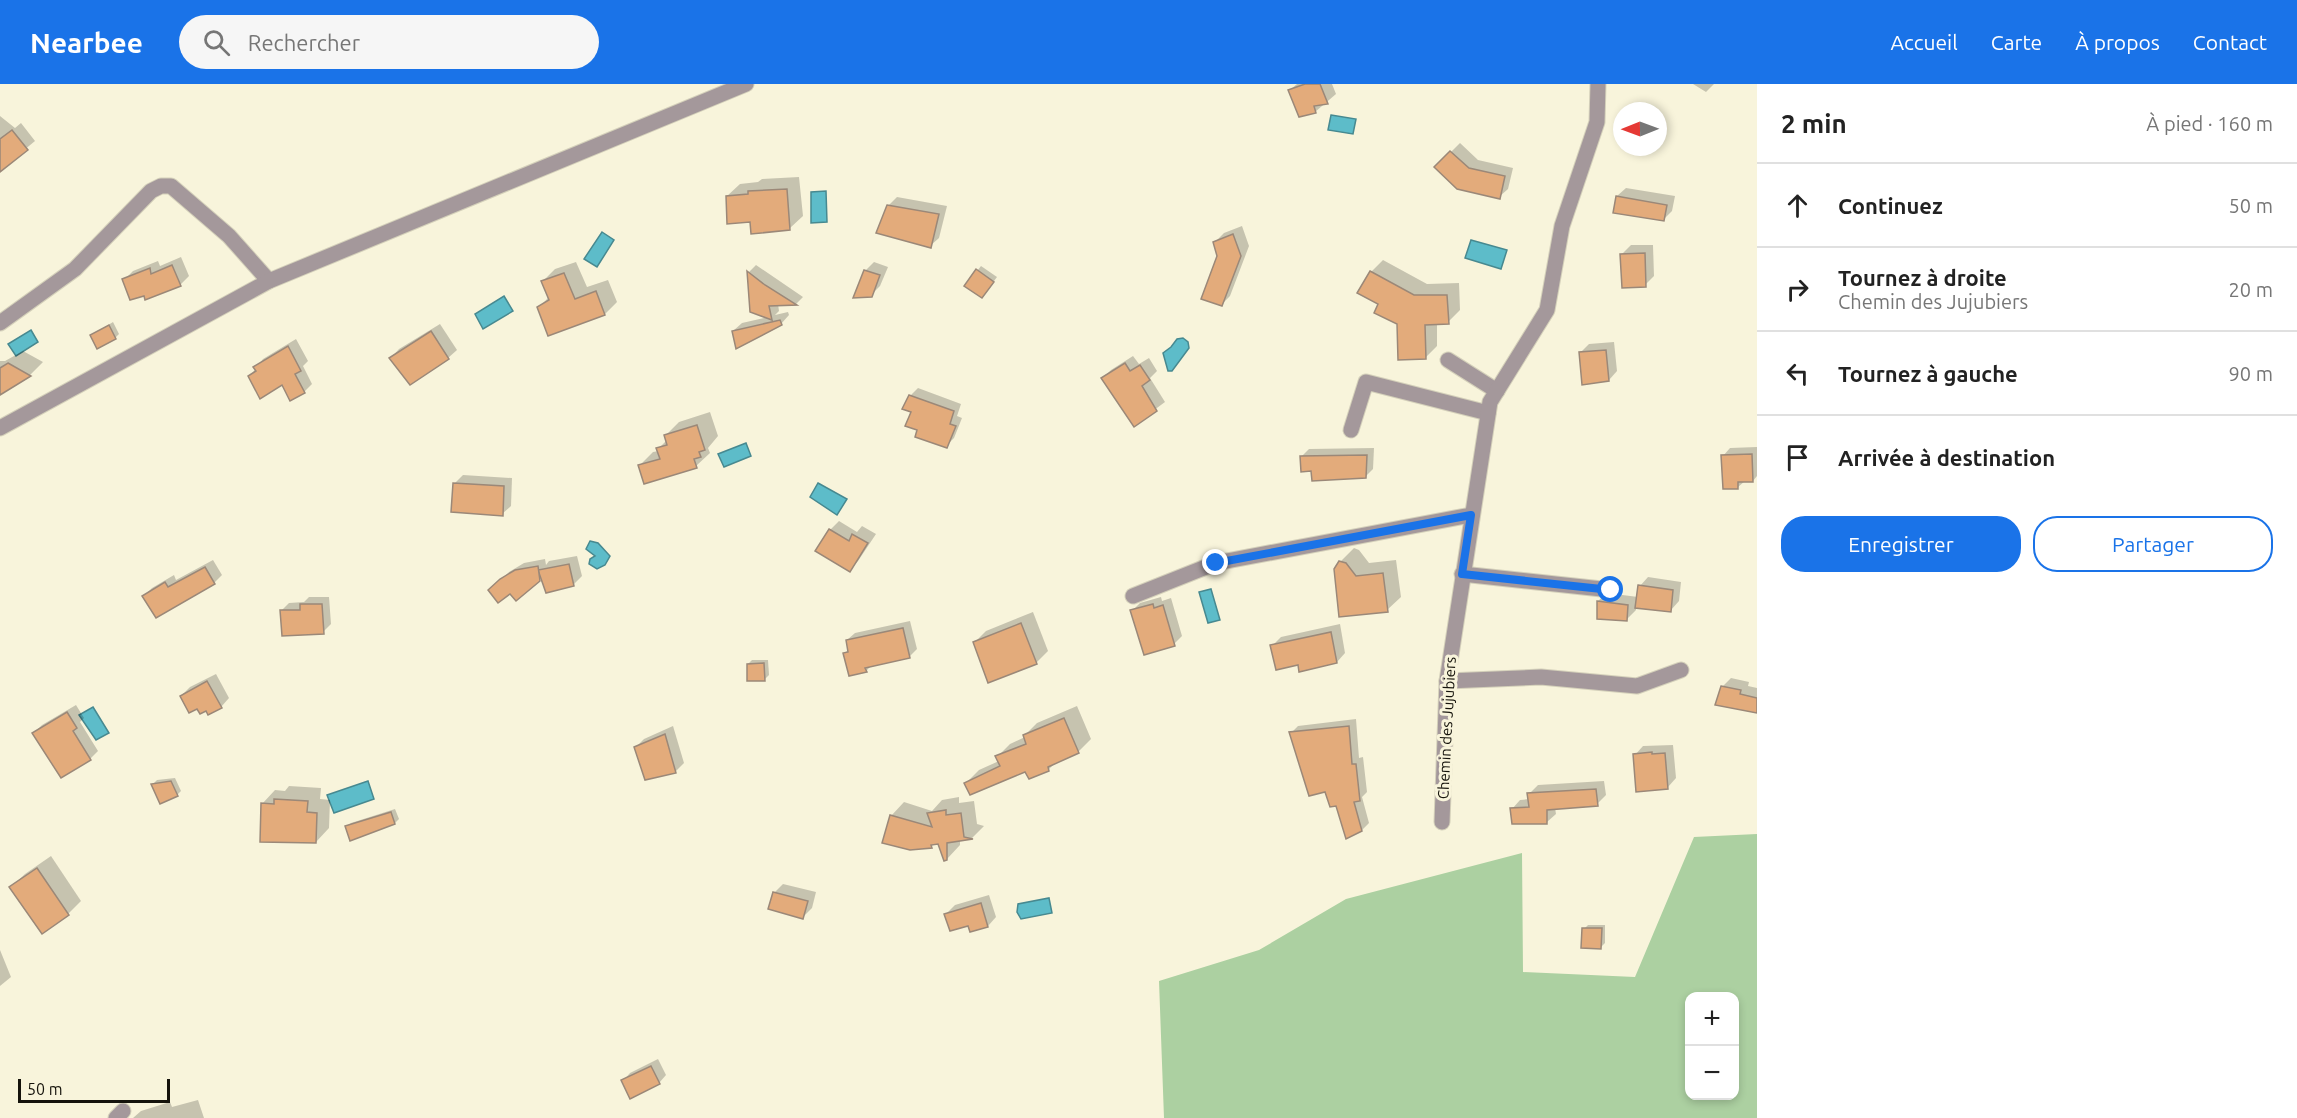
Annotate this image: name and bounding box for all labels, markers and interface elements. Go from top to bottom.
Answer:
search box [179,15,599,69]
icon: search [200,26,233,59]
text: Nearbee [30,27,143,58]
text: Rechercher [248,30,360,55]
text: Accueil [1890,30,1958,54]
text: Carte [1991,30,2042,54]
text: À propos [2075,30,2160,54]
text: Contact [2193,30,2267,54]
north arrow [1613,102,1667,156]
text: 2 min [1781,109,1847,138]
text: À pied · 160 m [2146,112,2273,135]
icon: ahead [1781,189,1814,222]
text: Continuez [1838,193,1943,218]
text: 50 m [2229,194,2273,217]
text: Tournez à droite [1838,265,2007,290]
icon: right [1781,273,1814,306]
text: 20 m [2229,278,2273,301]
text: Chemin des Jujubiers [1838,290,2028,313]
icon: left [1781,357,1814,390]
text: Tournez à gauche [1838,361,2018,386]
text: 90 m [2229,362,2273,385]
icon: arrive [1781,441,1814,474]
text: Arrivée à destination [1838,445,2055,470]
button: Enregistrer [1781,516,2021,572]
button: Partager [2033,516,2273,572]
route end [1202,549,1228,575]
route start [1597,576,1623,602]
street label: Chemin des Jujubiers [1434,656,1459,800]
map controls [1685,992,1739,1100]
button: + [1685,992,1739,1046]
button: − [1685,1046,1739,1100]
scale bar [18,1076,170,1104]
text: 50 m [27,1080,63,1098]

